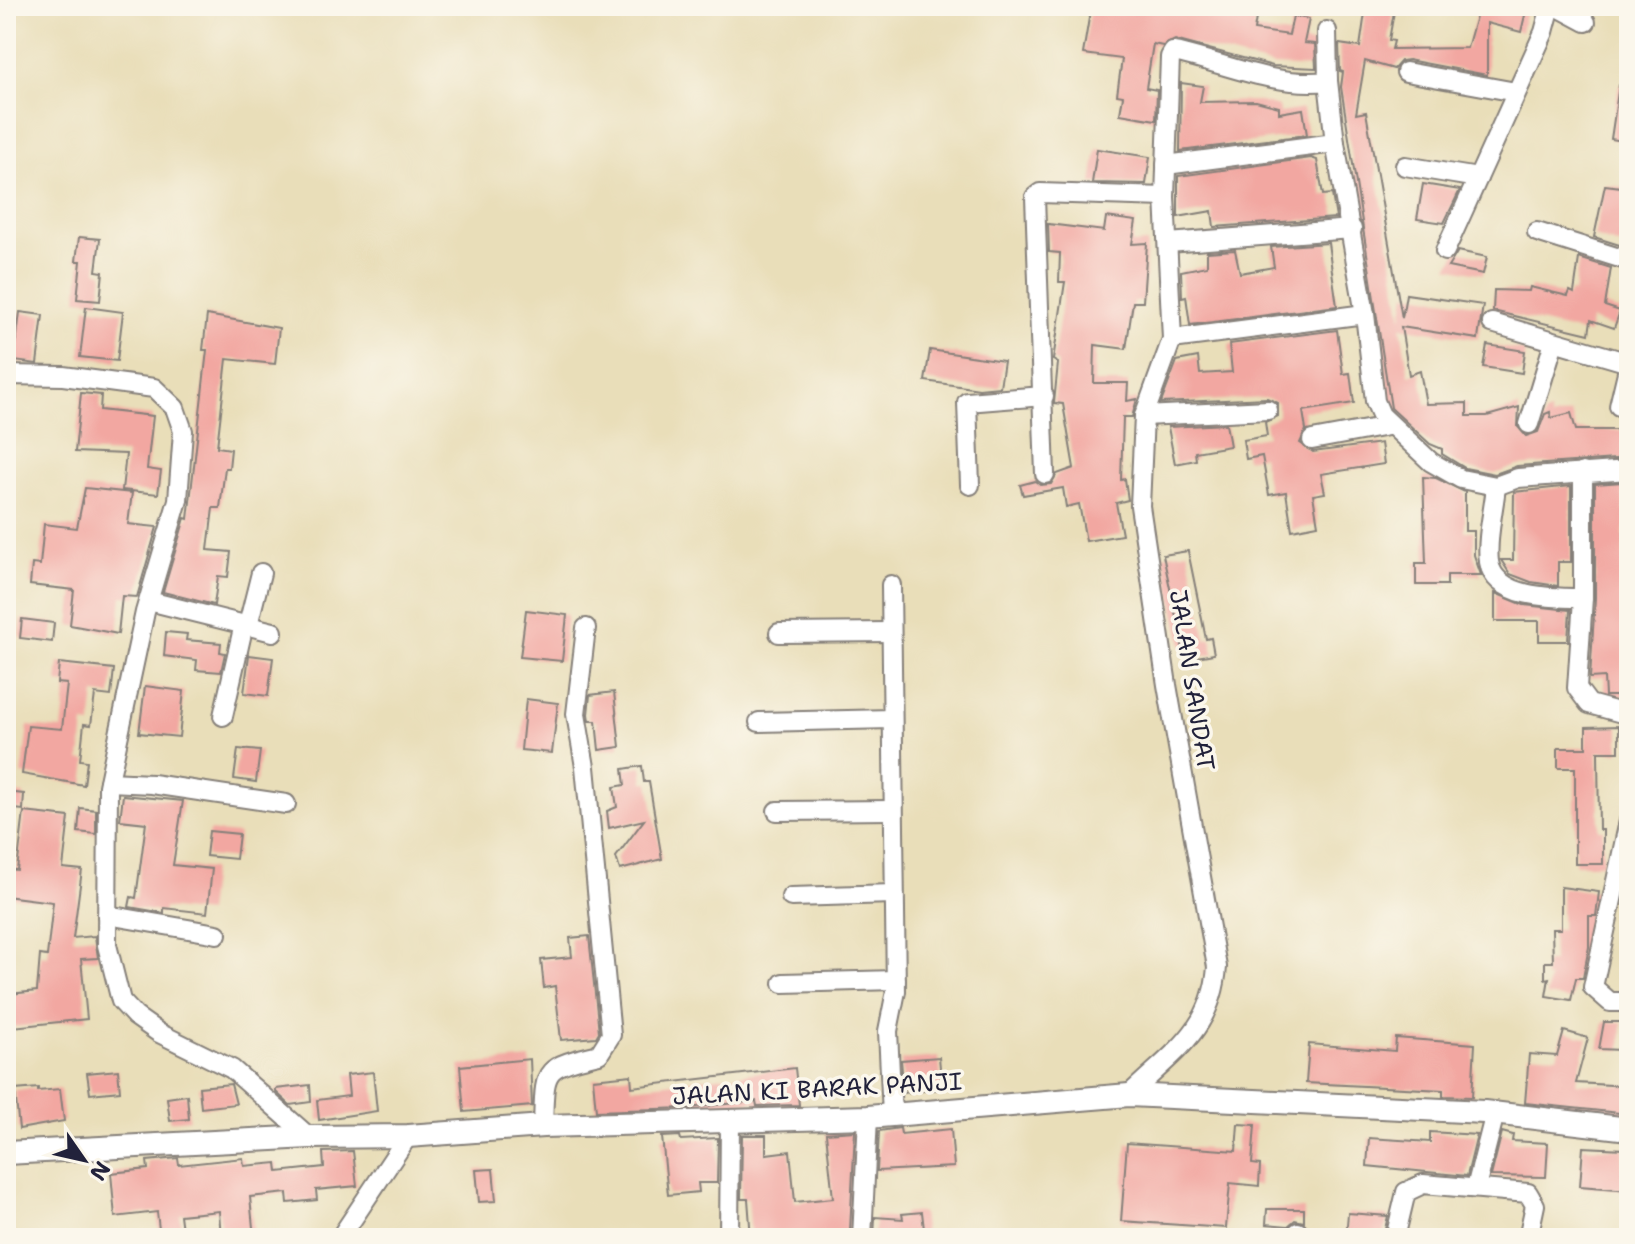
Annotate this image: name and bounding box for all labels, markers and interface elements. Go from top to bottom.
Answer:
street label: JALAN SANDAT [1162,587,1222,773]
street label: JALAN KI BARAK PANJI [671,1065,963,1113]
north arrow [44,1120,124,1200]
text: N [83,1156,117,1186]

